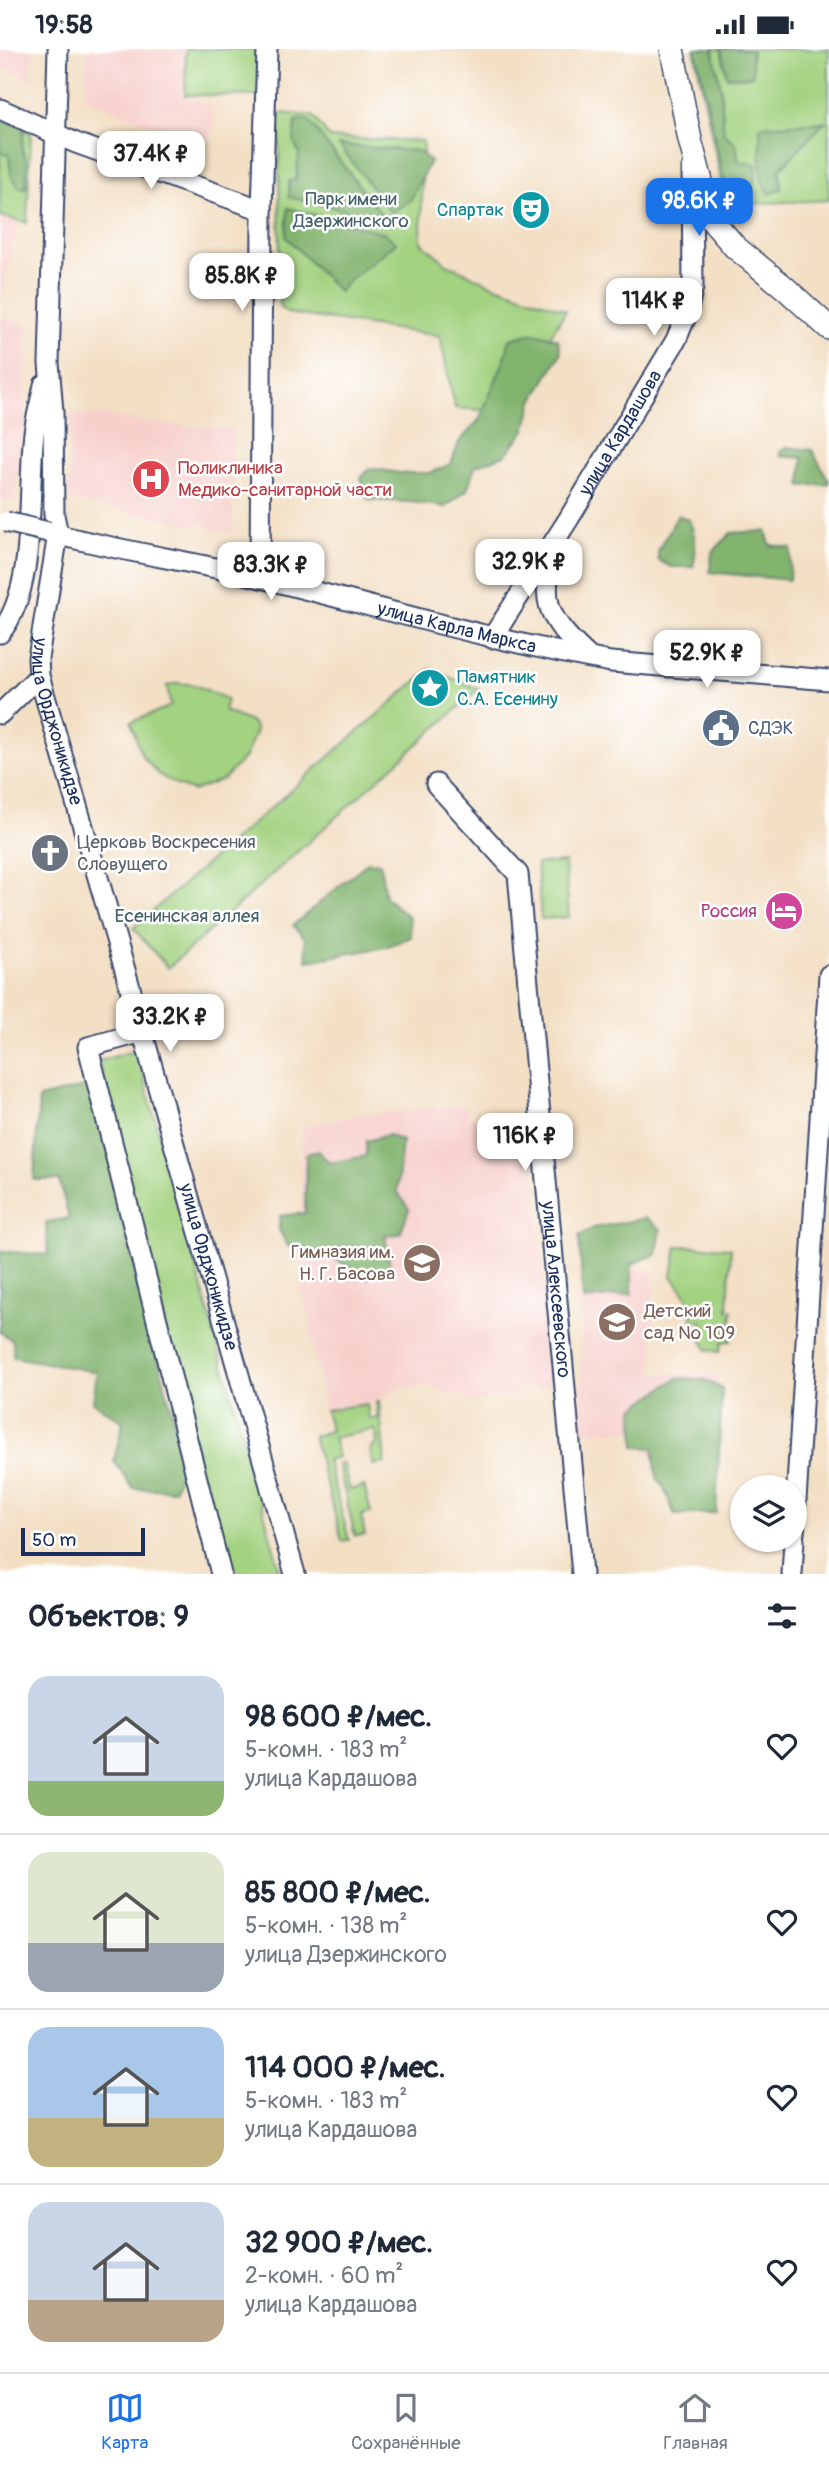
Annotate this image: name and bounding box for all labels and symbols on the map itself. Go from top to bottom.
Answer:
pin: 37.4K ₽ [86,131,216,191]
pin: 98.6K ₽ [634,179,764,238]
park label: Парк имени Дзержинского [292,187,409,233]
theatre icon: Спартак [510,189,552,231]
place label: Спартак [437,198,504,222]
pin: 85.8K ₽ [177,253,307,313]
pin: 114K ₽ [597,279,711,338]
street label: улица Кардашова [573,366,667,501]
place label: Поликлиника Медико-санитарной части [178,456,392,502]
hospital icon: Поликлиника Медико-санитарной части [130,458,172,500]
pin: 32.9K ₽ [464,539,594,599]
pin: 83.3K ₽ [206,543,336,602]
street label: улица Карла Маркса [374,596,539,659]
pin: 52.9K ₽ [642,631,772,690]
street label: улица Орджоникидзе [26,635,88,808]
place label: Памятник С.А. Есенину [457,665,558,711]
place icon: Памятник С.А. Есенину [409,667,451,709]
public building icon: СДЭК [700,707,742,749]
place label: СДЭК [748,716,793,740]
place label: Церковь Воскресения Словущего [77,830,256,876]
church icon: Церковь Воскресения Словущего [29,832,71,874]
hotel icon: Россия [763,890,805,932]
place label: Россия [701,899,757,923]
park label: Есенинская аллея [115,904,259,928]
pin: 33.2K ₽ [105,995,235,1054]
pin: 116K ₽ [468,1113,582,1173]
street label: улица Орджоникидзе [173,1180,244,1354]
street label: улица Алексеевского [536,1199,576,1379]
place label: Гимназия им. Н. Г. Басова [291,1240,395,1286]
school or university icon: Гимназия им. Н. Г. Басова [401,1242,443,1284]
place label: Детский сад № 109 [643,1299,735,1345]
school or university icon: Детский сад № 109 [596,1301,638,1343]
scale bar [21,1525,145,1557]

